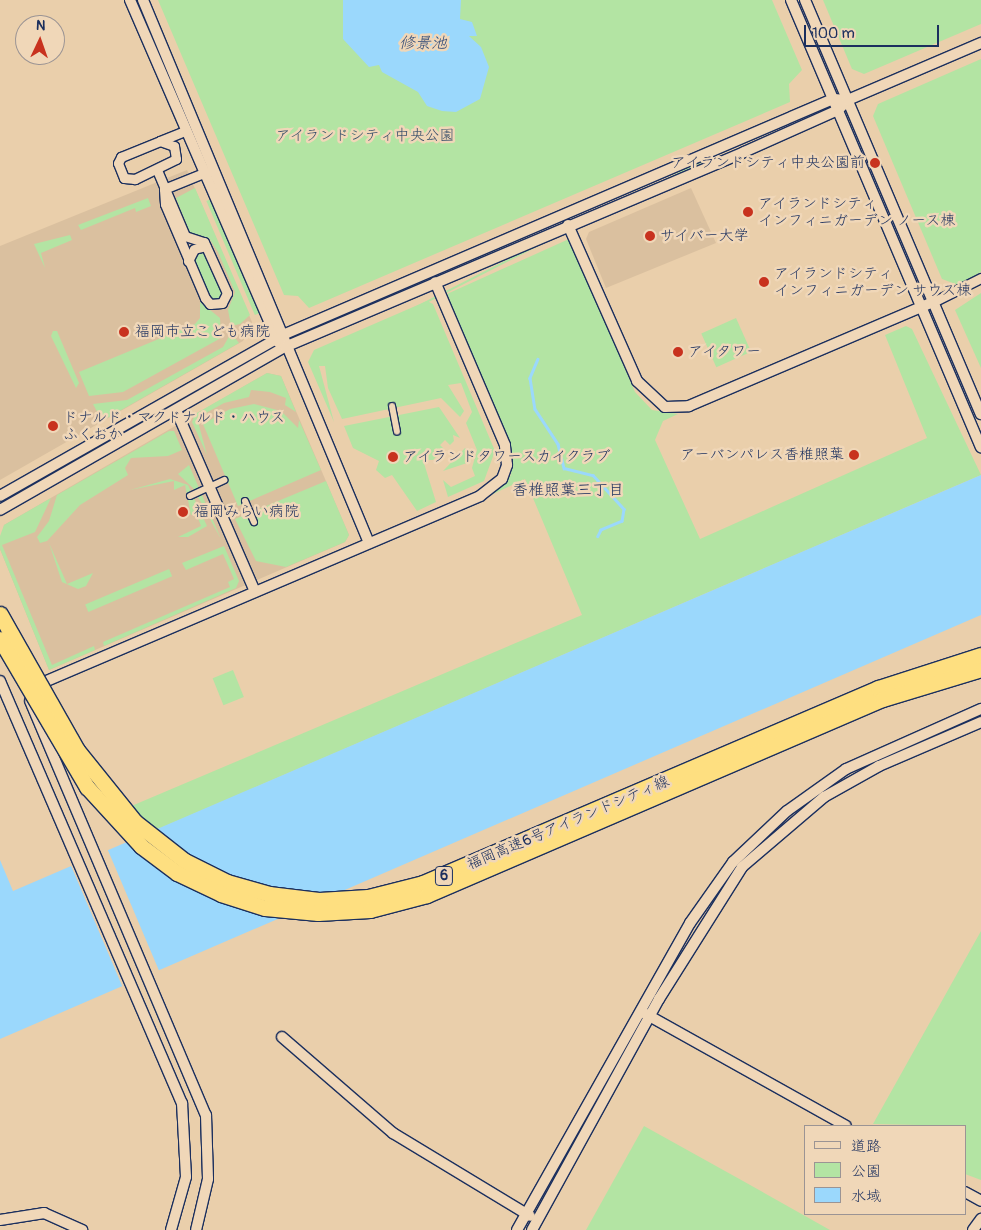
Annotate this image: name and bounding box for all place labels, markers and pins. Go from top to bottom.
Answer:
place label: アイランドシティ中央公園前 [670,154,865,172]
marker: アイランドシティ中央公園前 [869,157,881,169]
place label: アイランドシティ インフィニガーデン ノース棟 [758,194,956,229]
marker: アイランドシティ インフィニガーデン ノース棟 [742,206,754,218]
place label: サイバー大学 [660,227,750,245]
marker: サイバー大学 [644,230,656,242]
place label: アイランドシティ インフィニガーデン サウス棟 [774,264,972,299]
marker: アイランドシティ インフィニガーデン サウス棟 [758,276,770,288]
place label: 福岡市立こども病院 [135,323,270,341]
marker: 福岡市立こども病院 [117,325,131,339]
place label: アイタワー [688,343,763,361]
marker: アイタワー [672,346,684,358]
place label: ドナルド・マクドナルド・ハウス ふくおか [63,408,288,443]
marker: ドナルド・マクドナルド・ハウス ふくおか [47,420,59,432]
place label: アーバンパレス香椎照葉 [680,446,844,464]
place label: アイランドタワースカイクラブ [403,448,613,466]
marker: アーバンパレス香椎照葉 [848,449,860,461]
marker: アイランドタワースカイクラブ [387,451,399,463]
place label: 福岡みらい病院 [194,503,299,521]
marker: 福岡みらい病院 [176,505,190,519]

